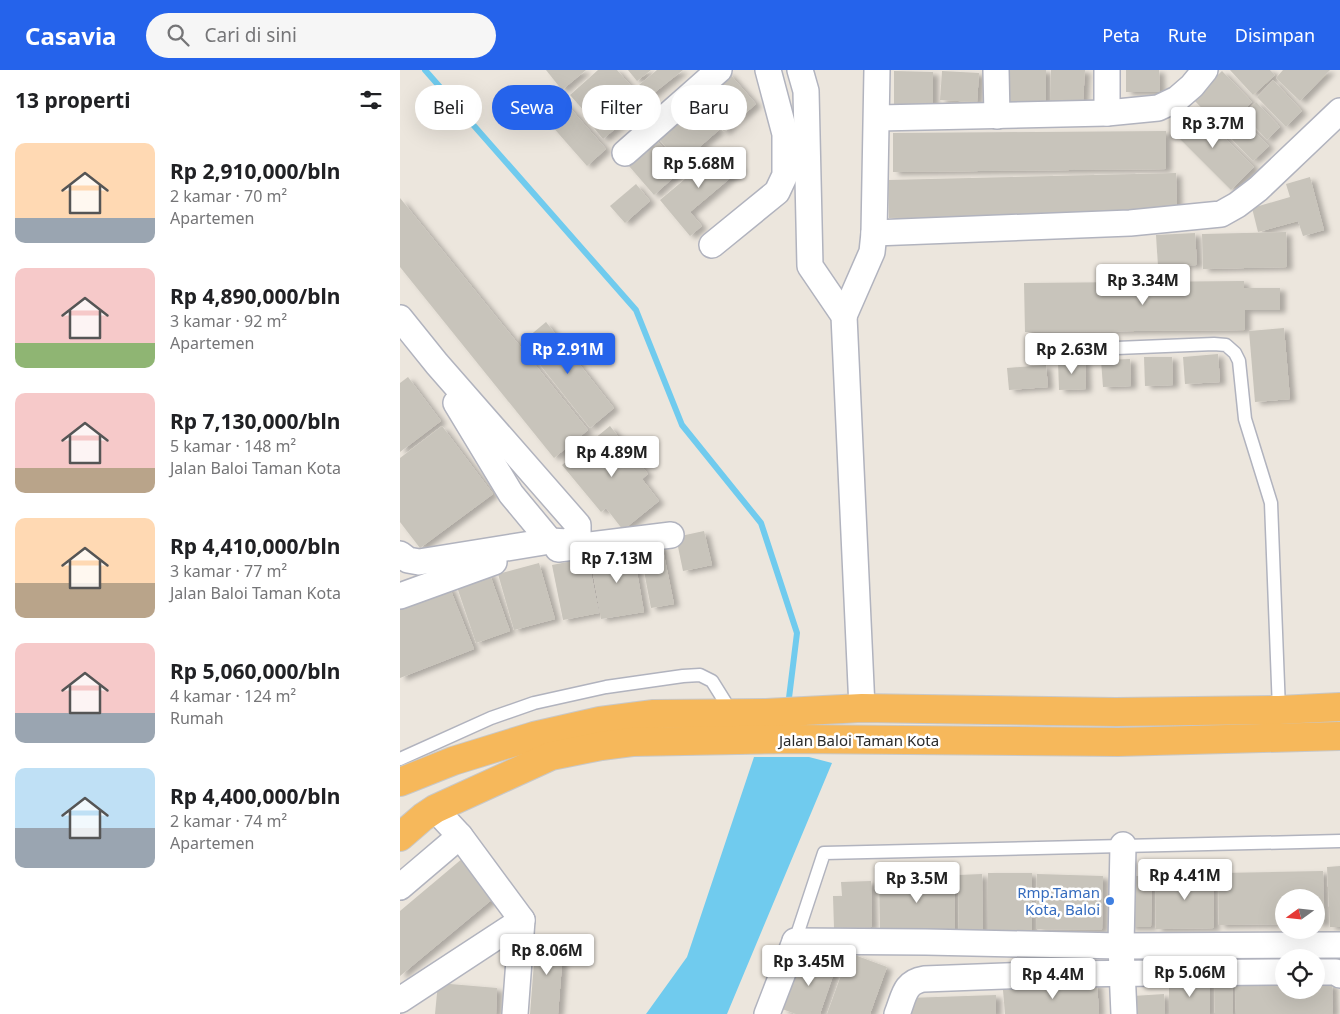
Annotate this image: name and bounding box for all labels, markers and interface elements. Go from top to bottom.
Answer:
search box [146,13,496,58]
text: Casavia [25,19,116,52]
icon: search [164,21,192,49]
text: Cari di sini [204,22,297,48]
text: Peta [1102,23,1140,47]
text: Rute [1168,23,1207,47]
text: Disimpan [1235,23,1315,47]
chip: Beli [415,85,482,130]
chip: Sewa [492,85,572,130]
chip: Filter [582,85,661,130]
chip: Baru [671,85,747,130]
text: 13 properti [15,86,130,114]
icon: filters [357,86,385,114]
pin: Rp 3.7M [1167,106,1259,149]
text: Rp 3.7M [1182,112,1244,134]
pin: Rp 5.68M [647,146,751,189]
text: Rp 5.68M [663,152,735,174]
text: Rp 2,910,000/bln [170,157,340,185]
icon: home [55,163,115,223]
text: 2 kamar · 70 m² [170,185,287,207]
text: Apartemen [170,207,254,229]
pin: Rp 3.34M [1091,264,1195,306]
text: Rp 3.34M [1107,269,1179,291]
text: Rp 4,890,000/bln [170,282,340,310]
icon: home [55,288,115,348]
text: 3 kamar · 92 m² [170,310,287,332]
text: Apartemen [170,332,254,354]
pin: Rp 2.91M [516,332,620,375]
pin: Rp 2.63M [1020,332,1124,375]
text: Rp 2.91M [532,338,604,360]
text: Rp 2.63M [1036,338,1108,360]
text: Rp 7,130,000/bln [170,407,340,435]
icon: home [55,413,115,473]
text: 5 kamar · 148 m² [170,435,296,457]
pin: Rp 4.89M [560,436,664,478]
text: Rp 4.89M [576,441,648,463]
text: Jalan Baloi Taman Kota [170,457,341,479]
text: Rp 4,410,000/bln [170,532,340,560]
icon: home [55,538,115,598]
pin: Rp 7.13M [565,542,669,584]
text: Rp 7.13M [581,547,653,569]
text: 3 kamar · 77 m² [170,560,287,582]
text: Jalan Baloi Taman Kota [170,582,341,604]
text: Rp 5,060,000/bln [170,657,340,685]
icon: home [55,663,115,723]
text: 4 kamar · 124 m² [170,685,296,707]
text: Rumah [170,707,224,729]
street label: Jalan Baloi Taman Kota [777,730,939,750]
text: Rp 4,400,000/bln [170,782,340,810]
icon: home [55,788,115,848]
text: 2 kamar · 74 m² [170,810,287,832]
text: Apartemen [170,832,254,854]
pin: Rp 4.41M [1133,858,1237,901]
pin: Rp 3.5M [871,862,963,904]
text: Rp 4.41M [1149,864,1221,886]
text: Rp 3.5M [886,867,948,889]
place label: Rmp.Taman Kota, Baloi [1017,882,1100,919]
north arrow [1275,889,1325,939]
map controls [1275,889,1325,999]
marker: Rmp.Taman Kota, Baloi [1104,895,1116,907]
pin: Rp 8.06M [495,934,599,976]
text: Rp 8.06M [511,939,583,961]
pin: Rp 3.45M [757,944,861,987]
button: locate [1275,949,1325,999]
text: Rp 3.45M [773,950,845,972]
pin: Rp 5.06M [1138,956,1242,998]
pin: Rp 4.4M [1007,958,1099,1000]
text: Rp 5.06M [1154,961,1226,983]
text: Rp 4.4M [1022,963,1084,985]

